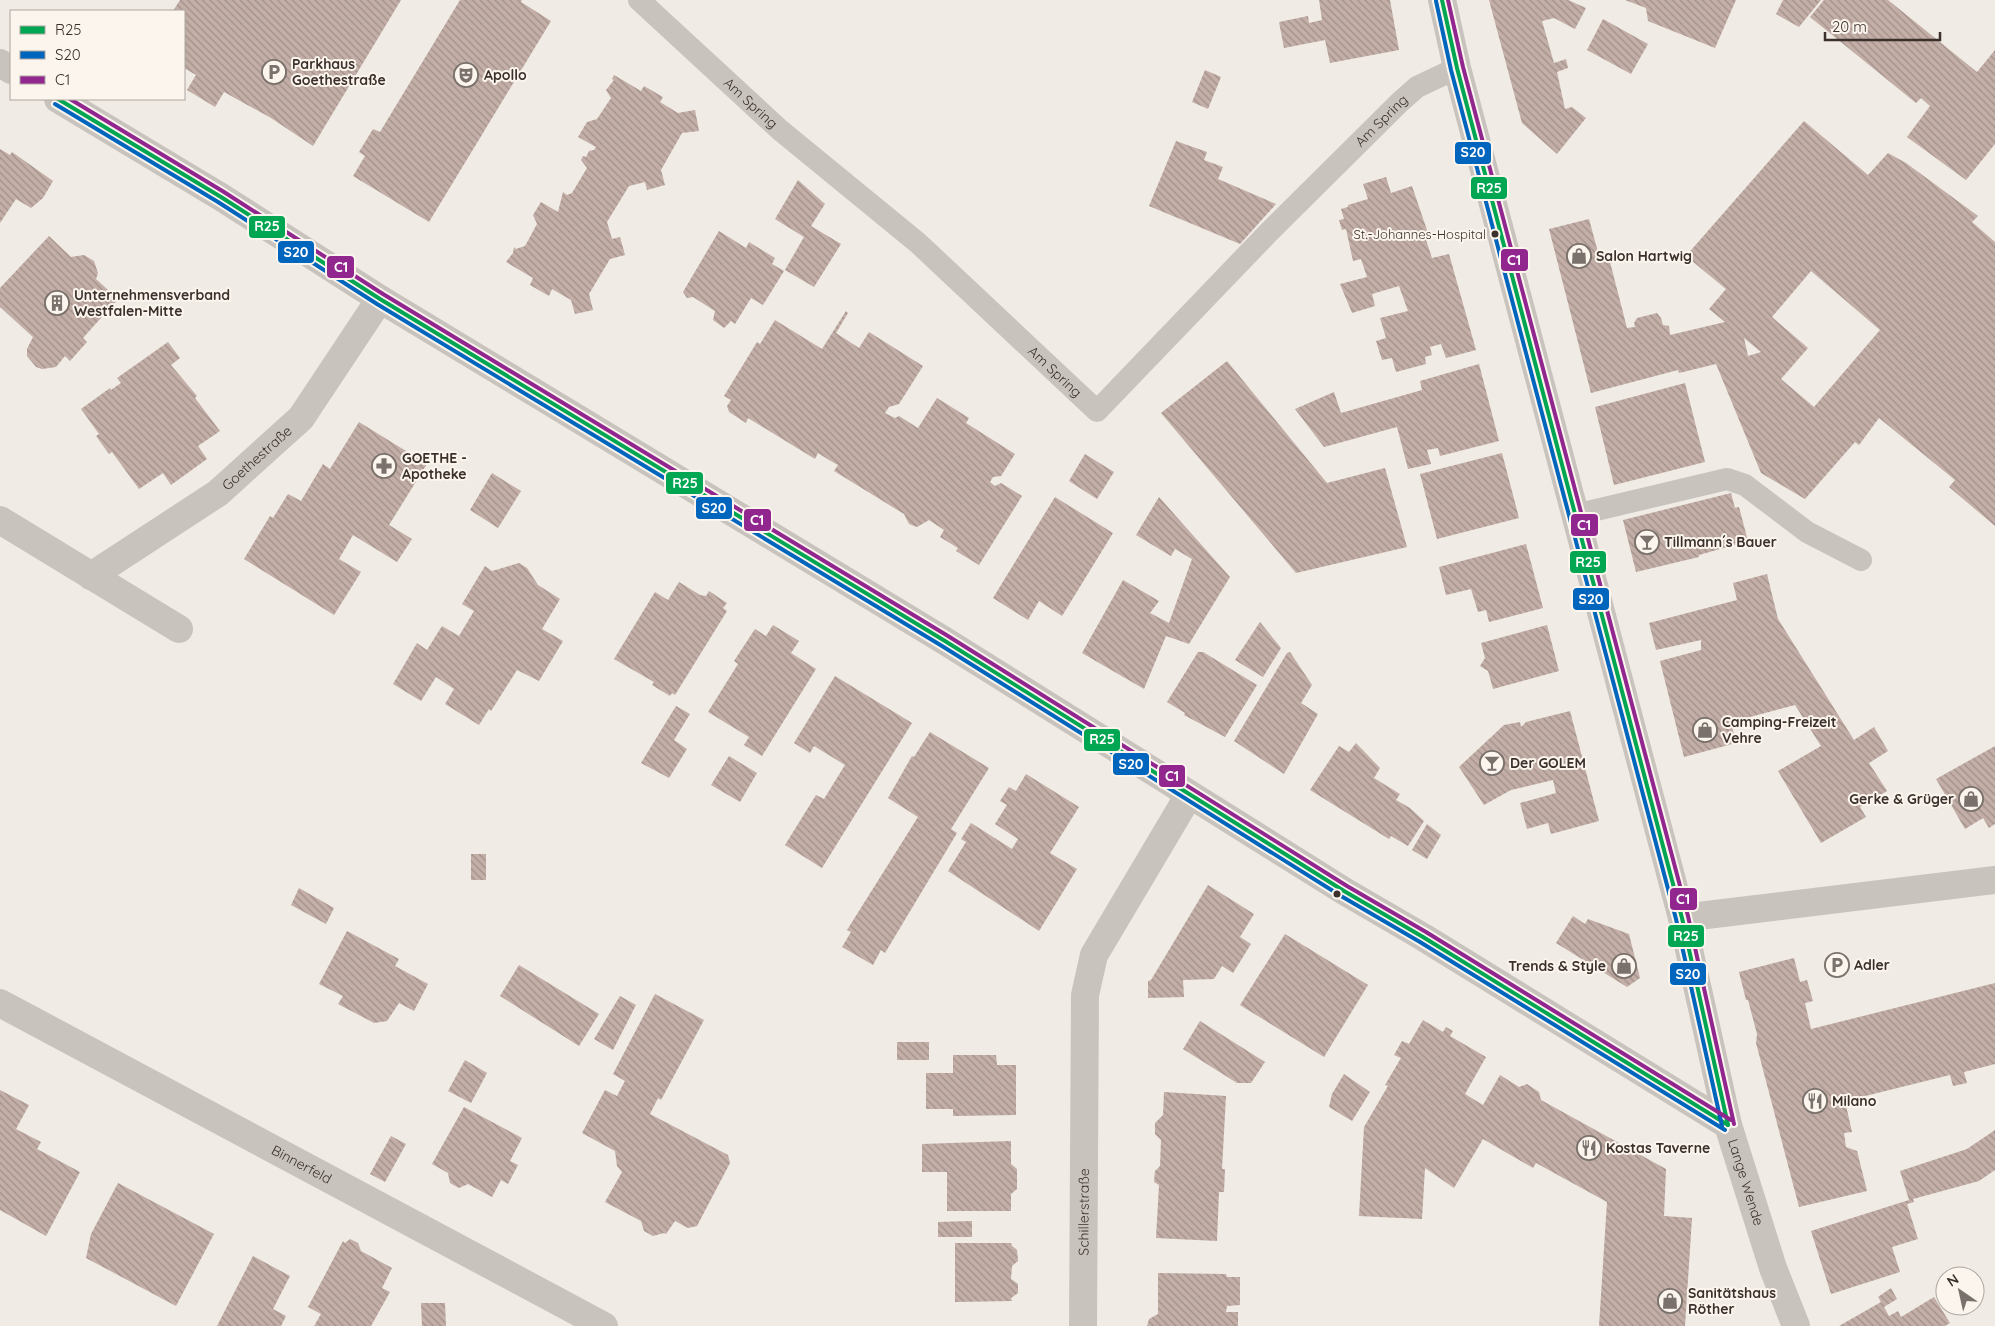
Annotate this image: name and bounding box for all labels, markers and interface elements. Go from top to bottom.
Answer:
legend [10,10,185,100]
scale bar [1825,10,1940,42]
text: 20 m [1832,17,1867,36]
text: R25 [55,20,82,39]
text: S20 [55,45,81,64]
place label: Parkhaus Goethestraße [292,55,386,89]
parking icon: Parkhaus Goethestraße [261,59,287,85]
theatre icon: Apollo [453,62,479,88]
place label: Apollo [484,66,527,84]
text: C1 [55,70,70,89]
street label: Am Spring [720,74,782,132]
street label: Am Spring [1351,90,1411,151]
line badge: S20 [1454,141,1492,165]
text: S20 [1461,143,1486,161]
line badge: R25 [1470,176,1508,200]
text: R25 [1476,179,1502,197]
line badge: R25 [248,215,286,239]
text: R25 [254,217,280,235]
place label: St.-Johannes-Hospital [1354,226,1486,242]
marker: St.-Johannes-Hospital [1490,229,1500,239]
line badge: S20 [277,240,315,264]
text: S20 [284,243,309,261]
shop icon: Salon Hartwig [1566,243,1592,269]
place label: Salon Hartwig [1596,247,1692,265]
line badge: C1 [1500,248,1529,272]
text: C1 [1507,251,1521,269]
line badge: C1 [326,255,355,279]
text: C1 [334,258,348,276]
place label: Unternehmensverband Westfalen-Mitte [74,286,230,320]
building icon: Unternehmensverband Westfalen-Mitte [44,290,70,316]
street label: Am Spring [1024,342,1086,401]
street label: Goethestraße [218,422,296,494]
place label: GOETHE - Apotheke [402,449,467,483]
pharmacy icon: GOETHE - Apotheke [371,453,397,479]
line badge: R25 [665,471,704,495]
text: R25 [672,474,698,492]
line badge: S20 [695,496,733,520]
text: S20 [702,499,727,517]
line badge: C1 [743,508,772,532]
text: C1 [750,511,764,529]
line badge: C1 [1570,513,1599,537]
text: C1 [1577,516,1591,534]
bar icon: Tillmann´s Bauer [1634,529,1660,555]
place label: Tillmann´s Bauer [1664,533,1777,551]
line badge: R25 [1569,550,1607,574]
text: R25 [1575,553,1601,571]
line badge: S20 [1572,587,1610,611]
text: S20 [1579,590,1604,608]
place label: Camping-Freizeit Vehre [1722,713,1837,747]
shop icon: Camping-Freizeit Vehre [1692,717,1718,743]
line badge: R25 [1083,728,1121,752]
text: R25 [1089,730,1115,748]
bar icon: Der GOLEM [1479,750,1505,776]
line badge: S20 [1112,752,1150,776]
place label: Der GOLEM [1510,754,1586,772]
text: S20 [1119,755,1144,773]
line badge: C1 [1158,764,1186,788]
text: C1 [1165,767,1179,785]
shop icon: Gerke & Grüger [1958,786,1984,812]
place label: Gerke & Grüger [1849,790,1954,808]
line badge: C1 [1669,887,1698,911]
unlabelled marker [1332,889,1342,899]
text: C1 [1676,890,1690,908]
line badge: R25 [1667,924,1705,948]
text: R25 [1673,927,1699,945]
parking icon: Adler [1824,952,1850,978]
shop icon: Trends & Style [1611,953,1637,979]
place label: Adler [1854,956,1890,974]
place label: Trends & Style [1508,957,1606,975]
line badge: S20 [1669,962,1707,986]
text: S20 [1676,965,1701,983]
restaurant icon: Milano [1802,1088,1828,1114]
place label: Milano [1832,1092,1877,1110]
restaurant icon: Kostas Taverne [1576,1135,1602,1161]
street label: Lange Wende [1724,1137,1768,1228]
place label: Kostas Taverne [1606,1139,1710,1157]
street label: Binnerfeld [268,1141,335,1188]
street label: Schillerstraße [1074,1168,1093,1256]
north arrow [1935,1266,1985,1316]
text: N [1943,1270,1962,1291]
place label: Sanitätshaus Röther [1688,1284,1776,1318]
shop icon: Sanitätshaus Röther [1657,1288,1683,1314]

